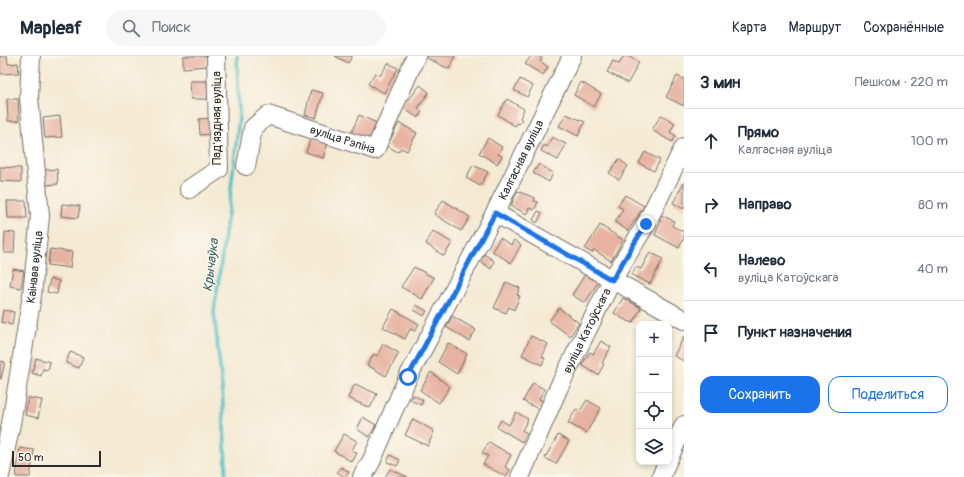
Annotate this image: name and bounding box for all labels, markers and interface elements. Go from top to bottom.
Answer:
search box [106,10,386,46]
text: Mapleaf [20,16,82,40]
icon: search [120,17,142,39]
text: Поиск [152,18,191,37]
text: Карта [732,19,767,36]
text: Маршрут [789,19,841,36]
text: Сохранённые [863,19,944,36]
street label: Падʼяздная вуліца [210,71,225,165]
text: 3 мин [700,72,740,93]
text: Пешком · 220 m [855,74,948,90]
street label: Калгасная вуліца [496,117,548,202]
street label: вуліца Рэпіна [308,122,377,158]
text: Прямо [738,123,779,142]
icon: ahead [700,130,722,152]
text: 100 m [911,133,948,149]
text: Калгасная вуліца [738,142,832,158]
icon: right [700,194,722,216]
text: Направо [738,195,792,214]
text: 80 m [918,197,948,213]
route end [637,215,655,233]
street label: Каінава вуліца [24,230,47,305]
water label: Крычаўка [200,237,222,292]
text: Налево [738,251,785,270]
icon: left [700,258,722,280]
text: 40 m [917,261,948,277]
text: вуліца Катоўскага [738,270,839,286]
street label: вуліца Катоўскага [560,286,615,376]
map controls [636,321,672,465]
button: + [636,321,672,357]
icon: arrive [700,322,722,344]
text: Пункт назначения [738,323,852,342]
button: − [636,357,672,393]
route start [399,368,417,386]
button: Сохранить [700,376,820,413]
button: Поделиться [828,376,948,413]
button: locate [636,393,672,429]
button: layers [636,429,672,465]
scale bar [12,449,101,468]
text: 50 m [18,451,44,464]

